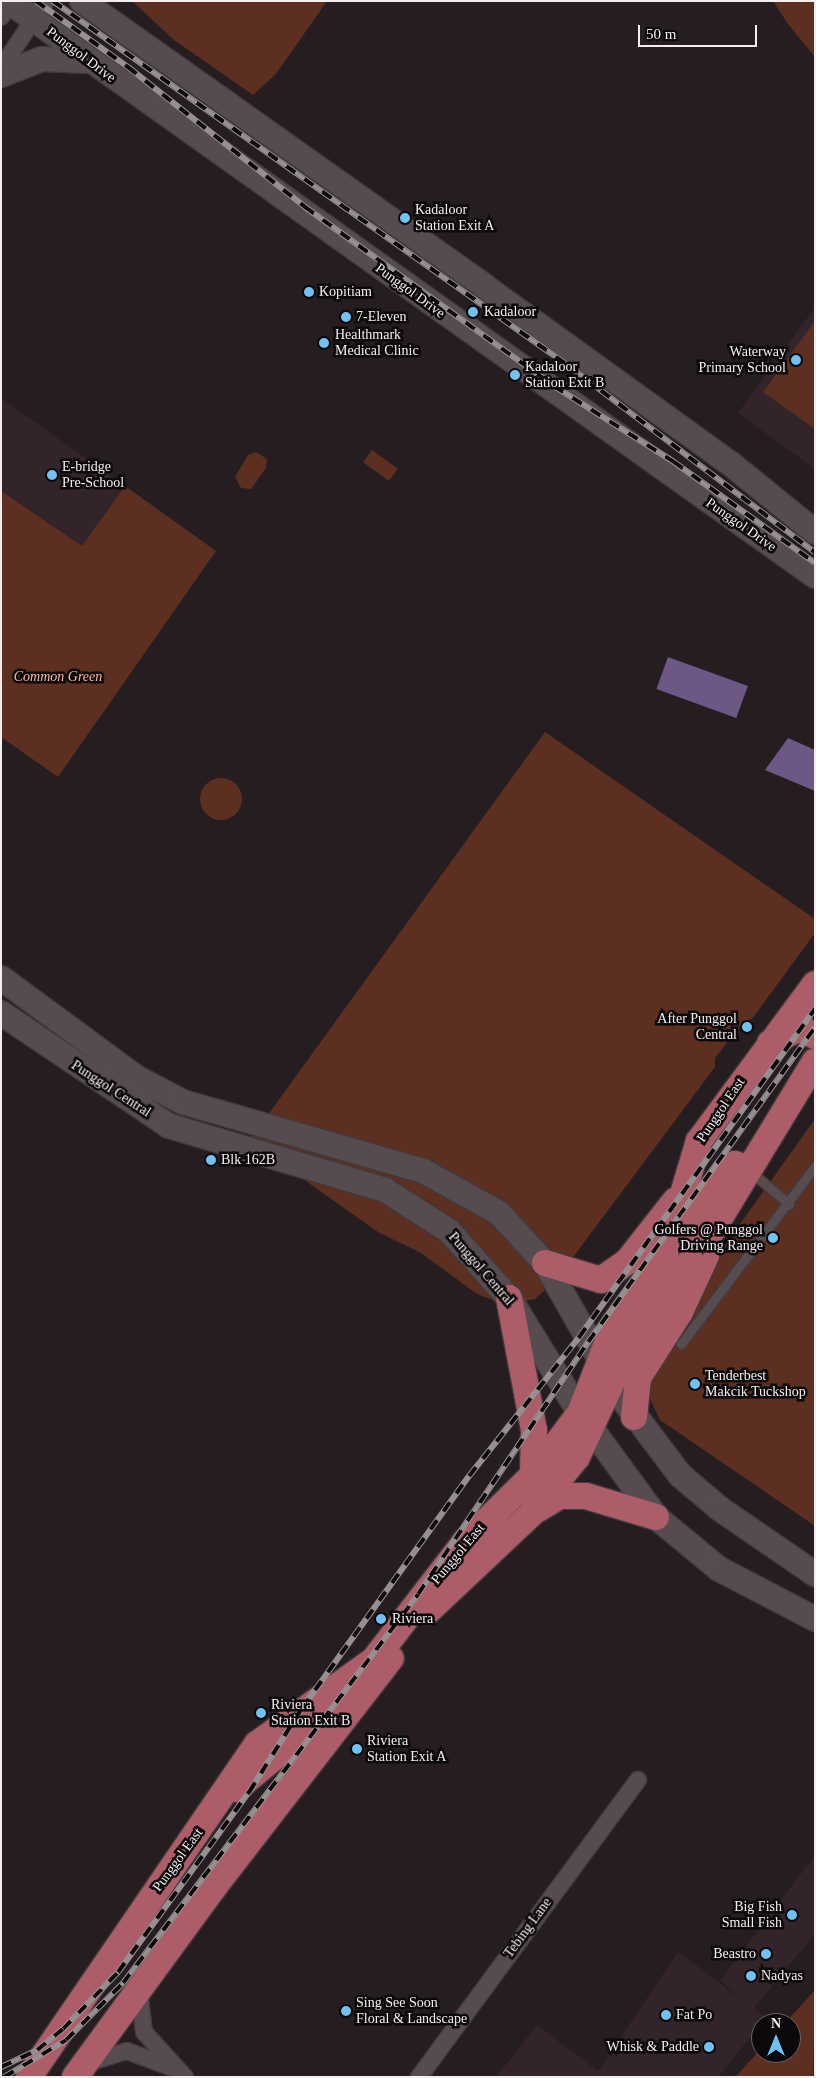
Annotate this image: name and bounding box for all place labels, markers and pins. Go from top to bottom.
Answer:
place label: Kadaloor Station Exit A [415,202,495,234]
marker: Kadaloor Station Exit A [399,212,411,224]
place label: Kopitiam [319,284,372,300]
marker: Kopitiam [303,286,315,298]
place label: Kadaloor [484,304,536,320]
marker: Kadaloor [466,305,480,319]
place label: 7-Eleven [356,309,407,325]
marker: 7-Eleven [340,311,352,323]
place label: Healthmark Medical Clinic [335,327,419,360]
marker: Healthmark Medical Clinic [317,336,331,350]
place label: Waterway Primary School [699,344,786,377]
marker: Waterway Primary School [790,354,802,366]
place label: Kadaloor Station Exit B [525,359,604,392]
marker: Kadaloor Station Exit B [509,369,521,381]
place label: E-bridge Pre-School [62,459,124,492]
marker: E-bridge Pre-School [46,469,58,481]
place label: After Punggol Central [657,1011,737,1044]
marker: After Punggol Central [741,1021,753,1033]
place label: Blk 162B [221,1152,275,1168]
marker: Blk 162B [205,1154,217,1166]
place label: Golfers @ Punggol Driving Range [654,1222,763,1254]
marker: Golfers @ Punggol Driving Range [767,1232,779,1244]
place label: Tenderbest Makcik Tuckshop [705,1368,806,1400]
marker: Tenderbest Makcik Tuckshop [689,1378,701,1390]
place label: Riviera [392,1611,433,1627]
marker: Riviera [374,1612,388,1626]
place label: Riviera Station Exit B [271,1697,350,1730]
marker: Riviera Station Exit B [255,1707,267,1719]
place label: Riviera Station Exit A [367,1733,447,1765]
marker: Riviera Station Exit A [351,1743,363,1755]
place label: Big Fish Small Fish [722,1899,782,1931]
marker: Big Fish Small Fish [786,1909,798,1921]
place label: Beastro [713,1946,756,1962]
marker: Beastro [760,1948,772,1960]
place label: Nadyas [761,1968,803,1984]
marker: Nadyas [745,1970,757,1982]
place label: Sing See Soon Floral & Landscape [356,1995,467,2028]
marker: Sing See Soon Floral & Landscape [340,2005,352,2017]
place label: Fat Po [676,2007,712,2023]
marker: Fat Po [660,2009,672,2021]
place label: Whisk & Paddle [606,2039,699,2055]
marker: Whisk & Paddle [703,2041,715,2053]

